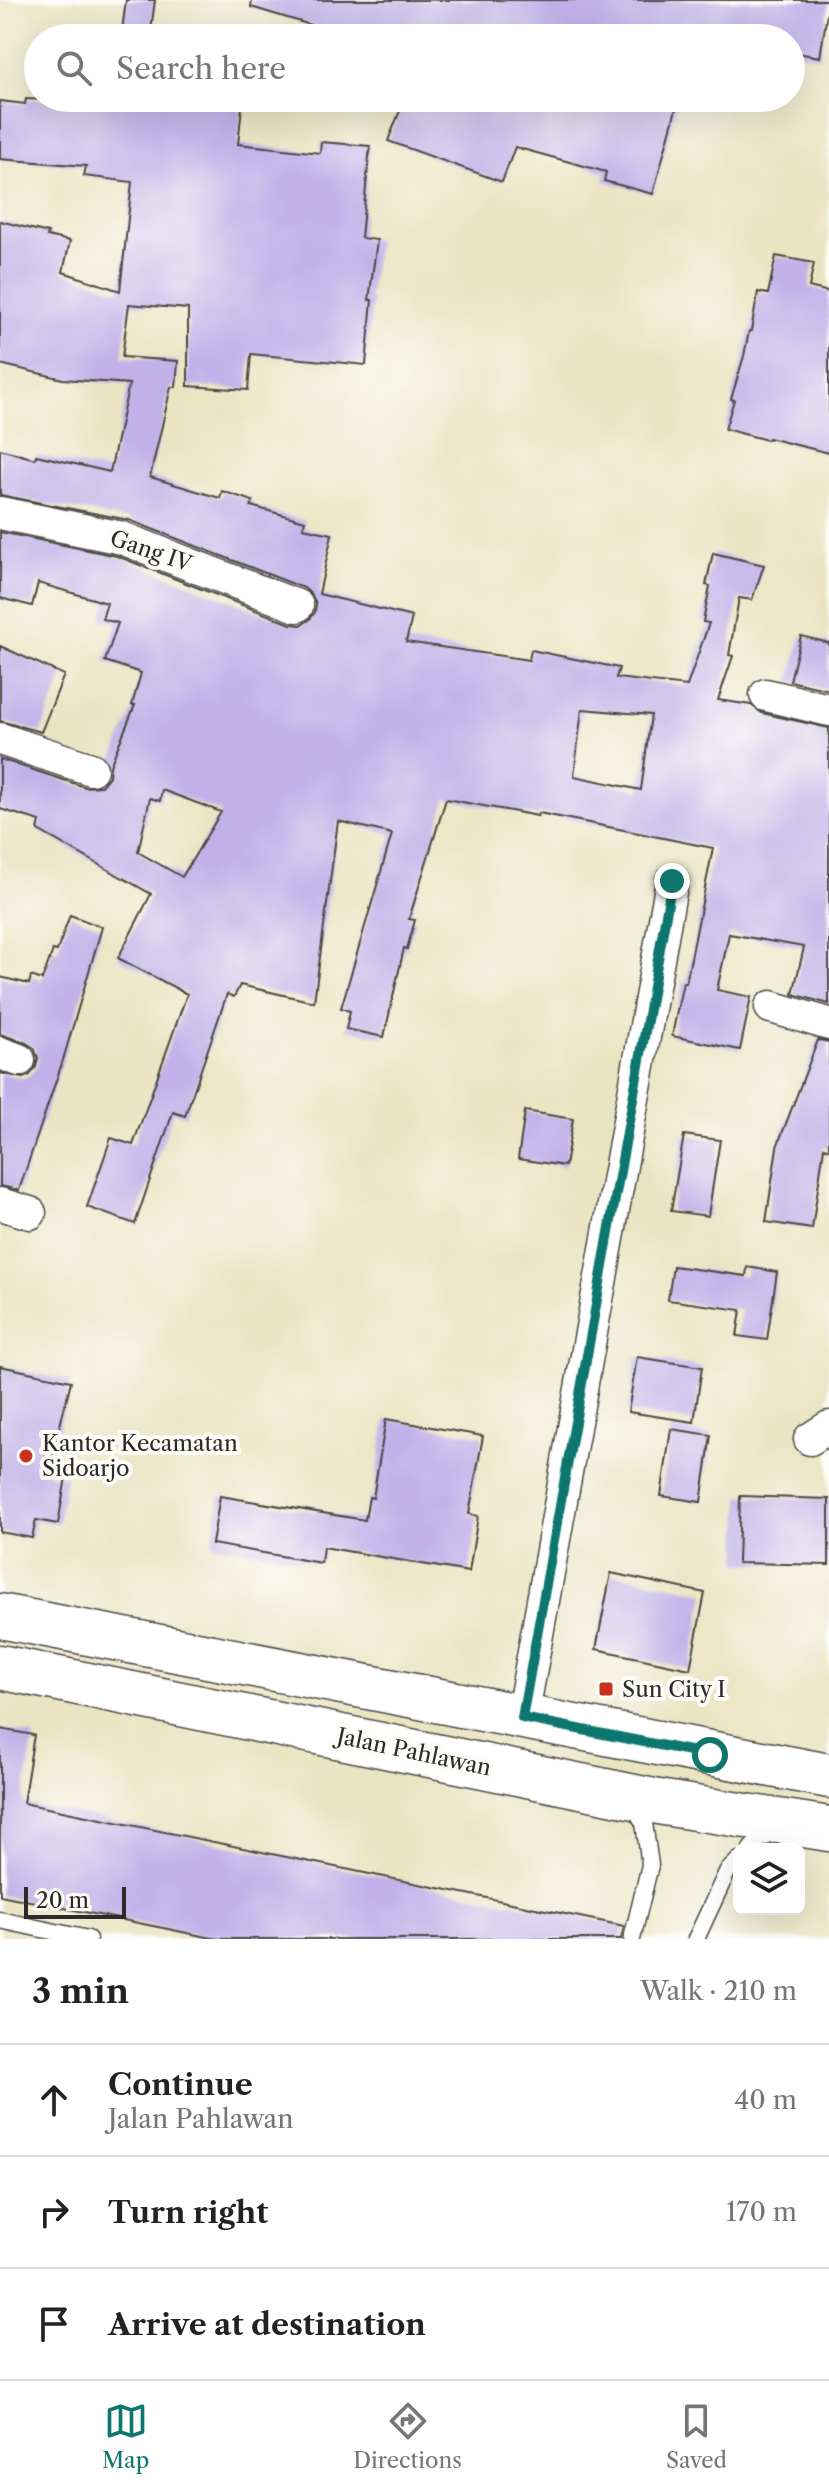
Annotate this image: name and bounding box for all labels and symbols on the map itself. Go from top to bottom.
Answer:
street label: Gang IV [107,524,197,578]
route end [654,863,690,899]
place label: Kantor Kecamatan Sidoarjo [42,1430,238,1482]
marker: Kantor Kecamatan Sidoarjo [17,1447,35,1465]
place label: Sun City I [622,1676,726,1703]
marker: Sun City I [597,1680,615,1698]
street label: Jalan Pahlawan [331,1722,494,1782]
route start [692,1737,728,1773]
scale bar [24,1883,126,1919]

